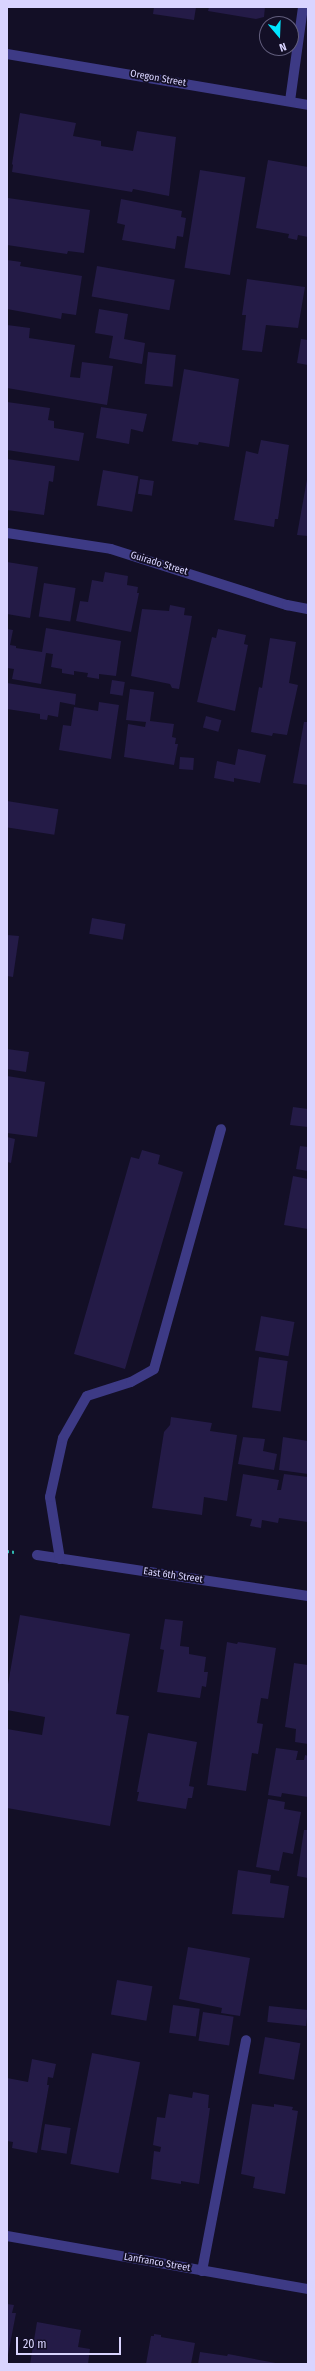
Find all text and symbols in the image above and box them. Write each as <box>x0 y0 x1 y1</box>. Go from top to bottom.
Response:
north arrow <box>259 16 299 56</box>
text: N <box>278 40 288 54</box>
street label: Oregon Street <box>129 68 187 90</box>
street label: Guirado Street <box>129 550 189 578</box>
street label: East 6th Street <box>143 1566 203 1586</box>
street label: Lanfranco Street <box>123 2251 191 2275</box>
scale bar <box>18 2329 123 2355</box>
text: 20 m <box>23 2337 47 2351</box>

